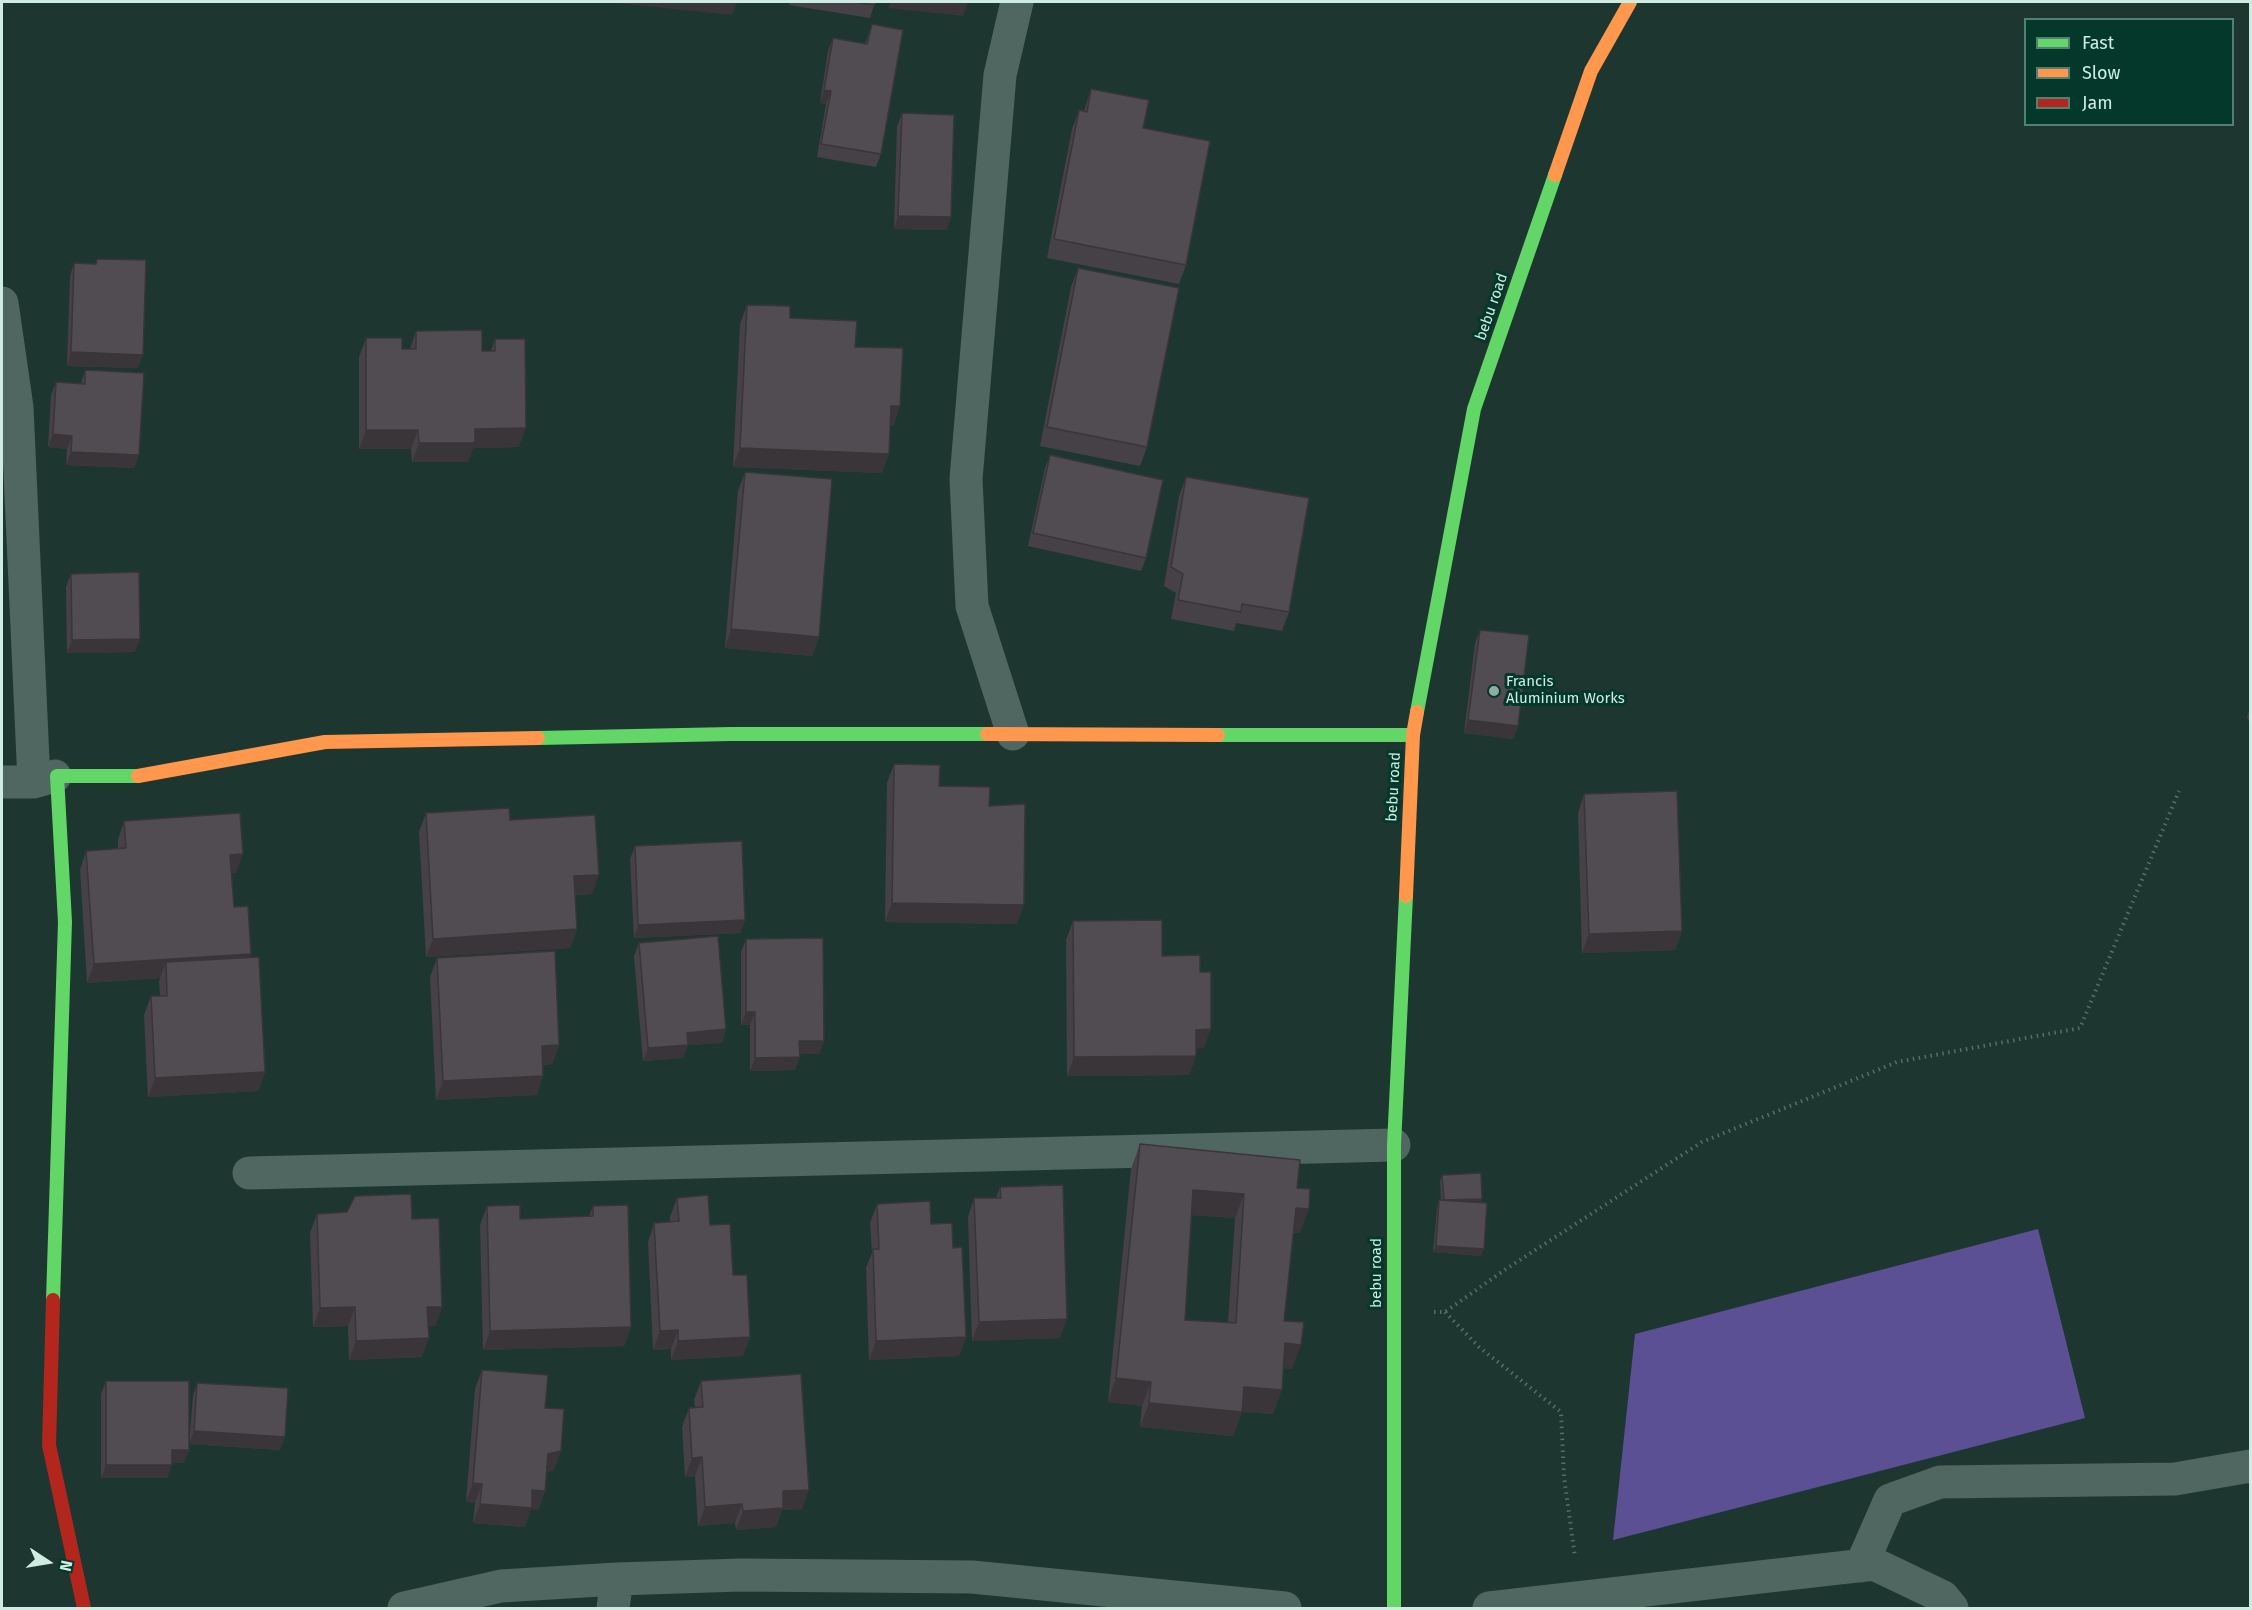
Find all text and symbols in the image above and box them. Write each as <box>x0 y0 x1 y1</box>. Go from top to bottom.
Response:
legend <box>2024 18 2234 126</box>
text: Fast <box>2082 32 2114 54</box>
text: Slow <box>2082 62 2120 84</box>
text: Jam <box>2082 92 2113 114</box>
street label: bebu road <box>1472 271 1512 343</box>
place label: Francis Aluminium Works <box>1506 673 1625 708</box>
marker: Francis Aluminium Works <box>1487 684 1501 698</box>
street label: bebu road <box>1383 752 1405 822</box>
street label: bebu road <box>1368 1238 1386 1308</box>
north arrow <box>18 1532 78 1592</box>
text: N <box>56 1559 76 1573</box>

